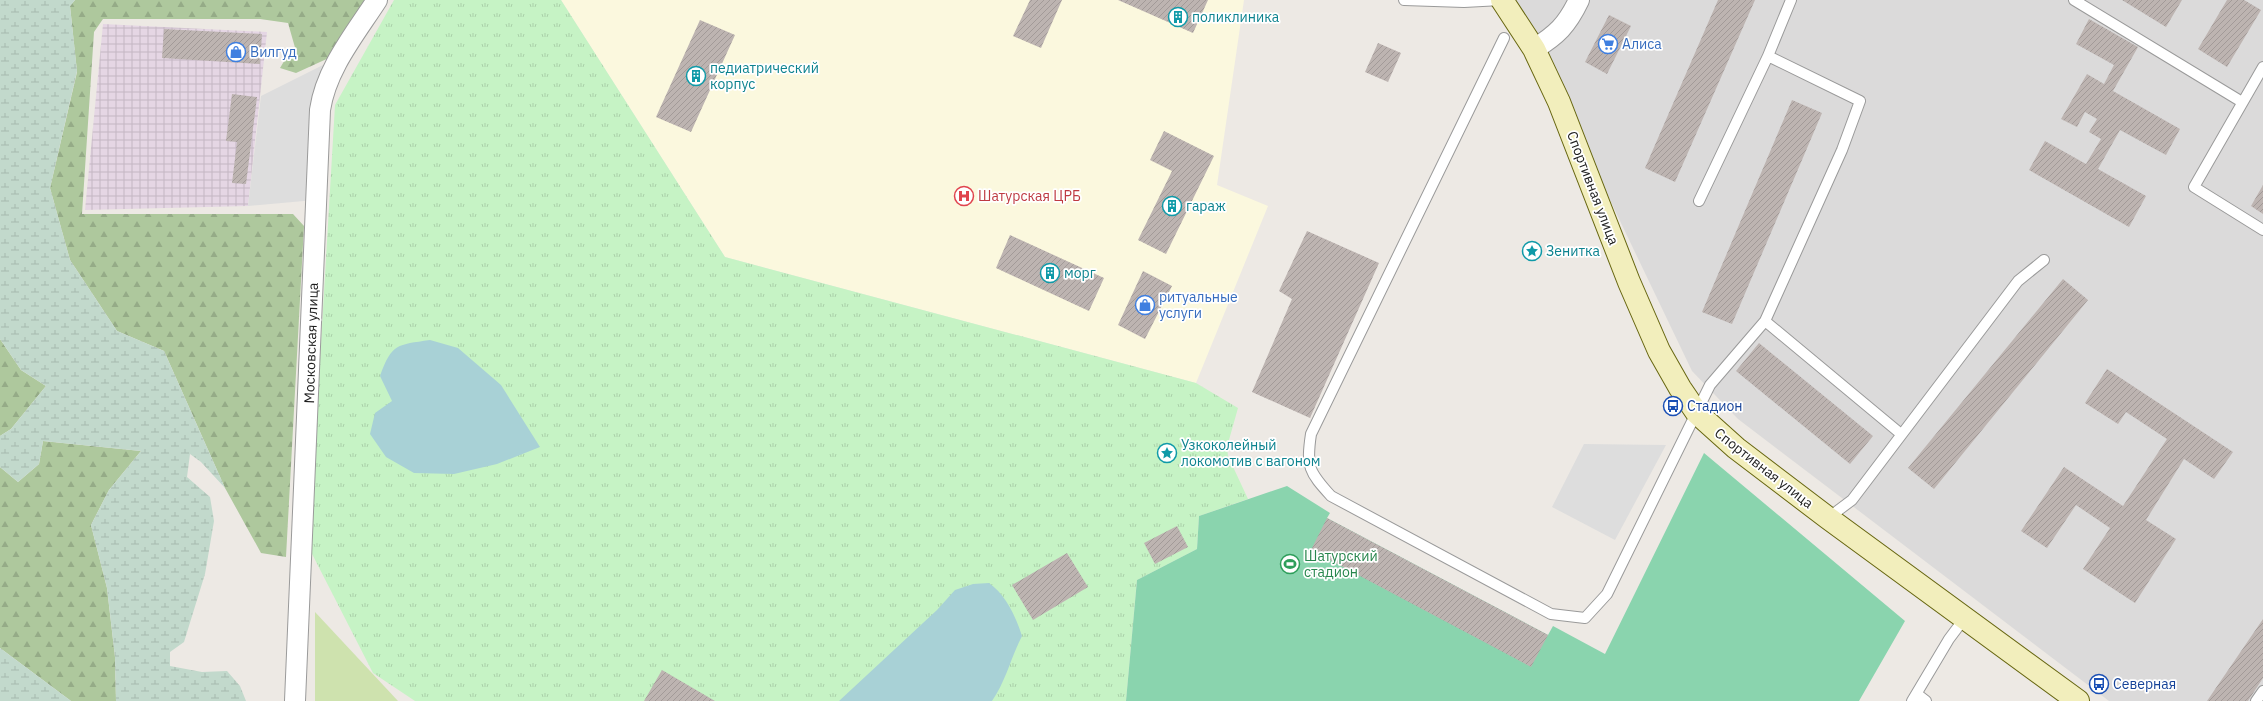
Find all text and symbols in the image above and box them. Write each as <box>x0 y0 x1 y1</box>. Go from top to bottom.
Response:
building icon: поликлиника <box>1167 6 1189 28</box>
place label: поликлиника <box>1192 8 1280 26</box>
supermarket icon: Алиса <box>1597 33 1619 55</box>
place label: Алиса <box>1622 35 1662 53</box>
shop icon: Вилгуд <box>225 41 247 63</box>
place label: Вилгуд <box>250 43 297 61</box>
place label: педиатрический корпус <box>710 59 819 93</box>
building icon: педиатрический корпус <box>685 65 707 87</box>
street label: Спортивная улица <box>1563 129 1623 248</box>
hospital icon: Шатурская ЦРБ <box>953 185 975 207</box>
place label: Шатурская ЦРБ <box>978 187 1081 205</box>
building icon: гараж <box>1161 195 1183 217</box>
place label: гараж <box>1186 197 1226 215</box>
place icon: Зенитка <box>1521 240 1543 262</box>
place label: Зенитка <box>1546 242 1601 260</box>
building icon: морг <box>1039 262 1061 284</box>
place label: морг <box>1064 264 1096 282</box>
street label: Московская улица <box>300 282 322 404</box>
place label: ритуальные услуги <box>1159 288 1238 322</box>
shop icon: ритуальные услуги <box>1134 294 1156 316</box>
bus stop icon: Стадион <box>1662 395 1684 417</box>
place label: Стадион <box>1687 397 1743 415</box>
street label: Спортивная улица <box>1711 424 1817 512</box>
place label: Узкоколейный локомотив с вагоном <box>1181 436 1320 470</box>
place icon: Узкоколейный локомотив с вагоном <box>1156 442 1178 464</box>
place label: Шатурский стадион <box>1304 547 1378 581</box>
sports icon: Шатурский стадион <box>1279 553 1301 575</box>
bus stop icon: Северная <box>2088 673 2110 695</box>
place label: Северная <box>2113 675 2176 693</box>

